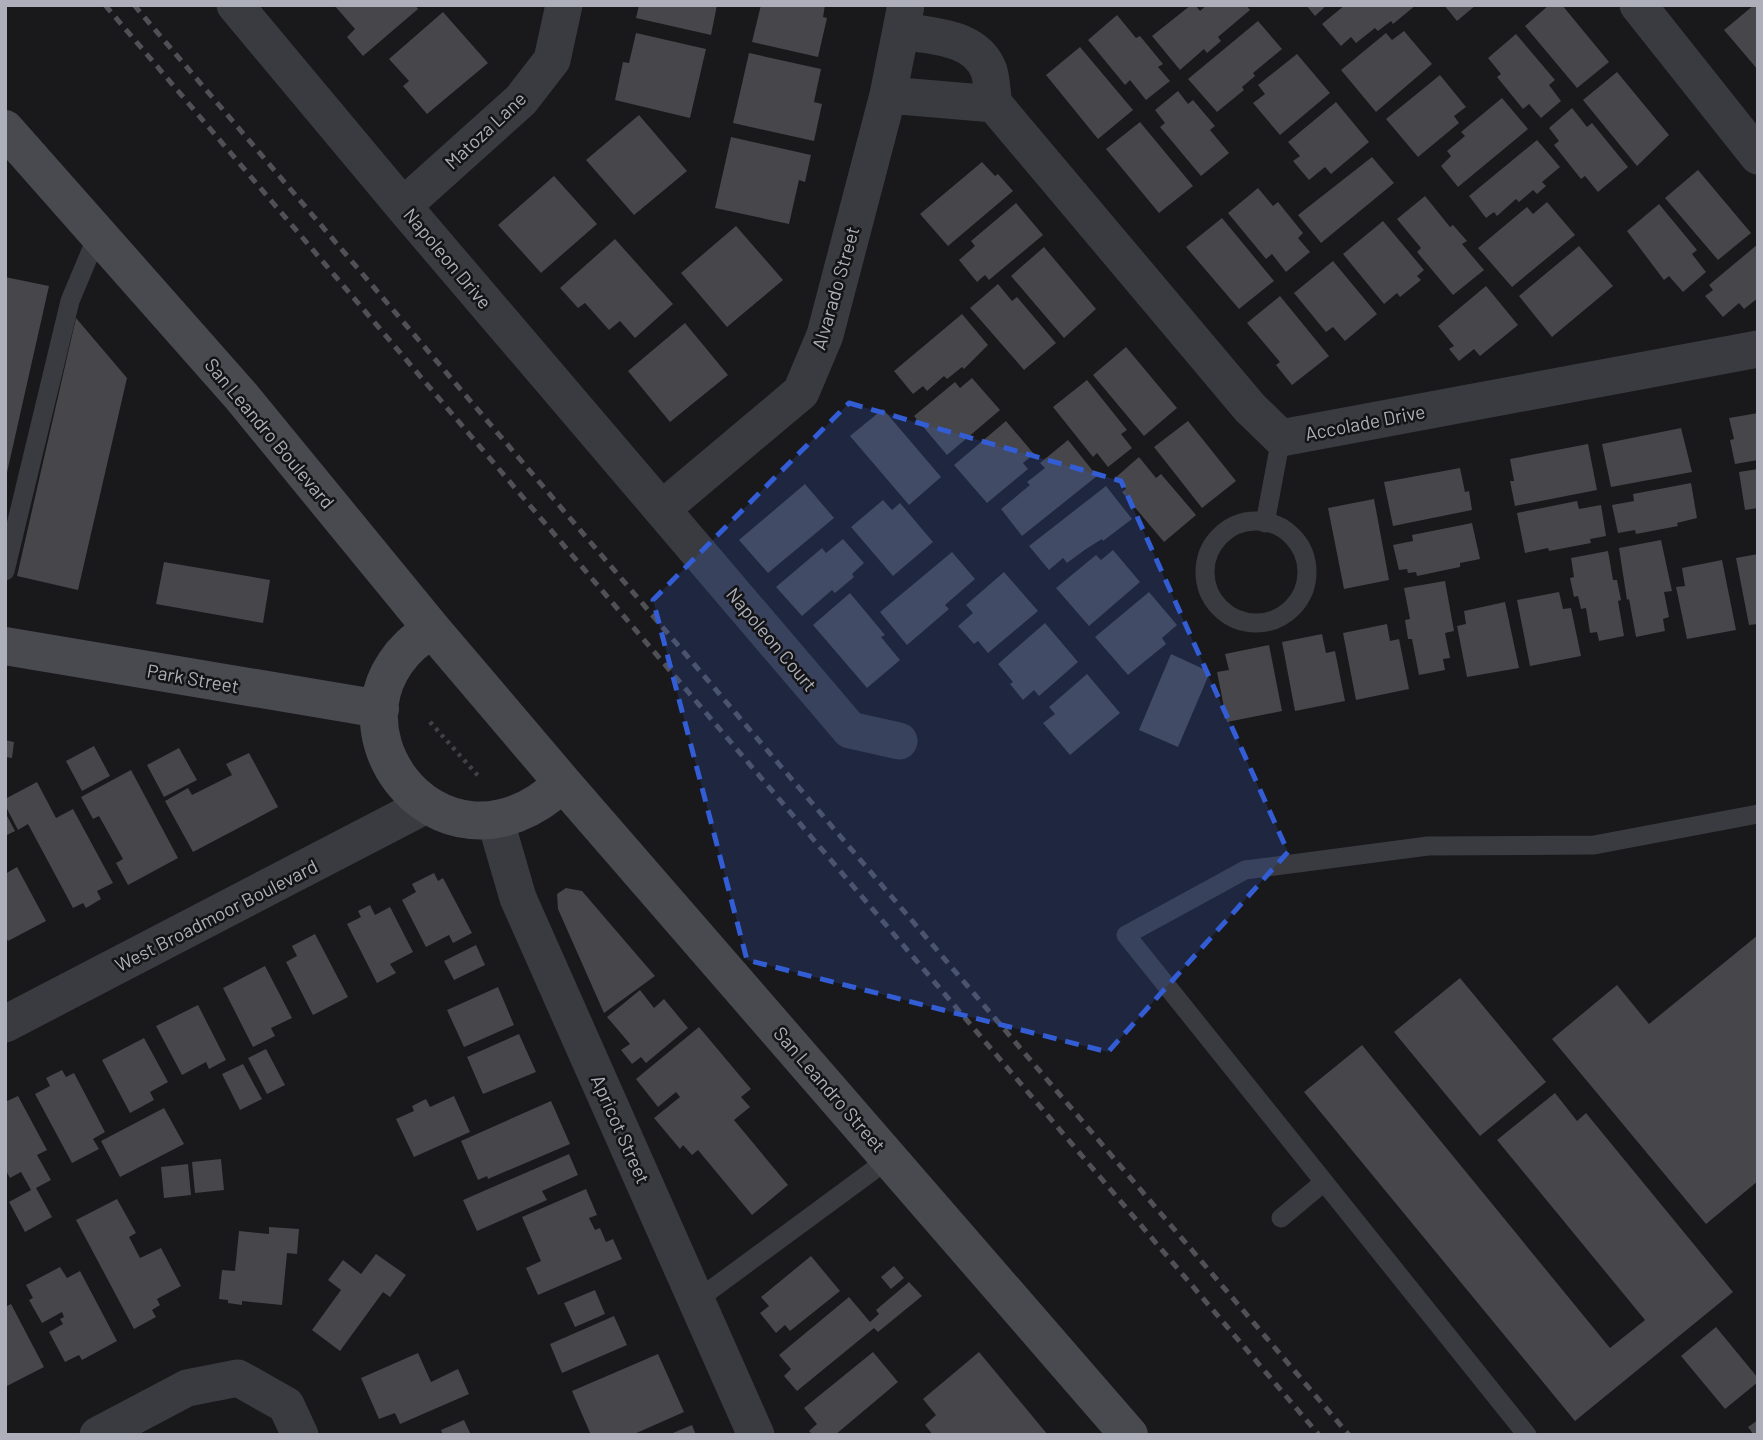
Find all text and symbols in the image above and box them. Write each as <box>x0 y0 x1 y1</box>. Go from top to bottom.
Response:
street label: Matoza Lane <box>440 86 530 174</box>
street label: Napoleon Drive <box>399 203 497 313</box>
street label: Alvarado Street <box>806 224 864 352</box>
street label: San Leandro Boulevard <box>200 353 340 513</box>
street label: Accolade Drive <box>1303 399 1427 445</box>
street label: Napoleon Court <box>722 582 822 696</box>
street label: Park Street <box>145 659 241 697</box>
street label: West Broadmoor Boulevard <box>111 854 321 976</box>
street label: San Leandro Street <box>769 1022 891 1156</box>
street label: Apricot Street <box>587 1071 655 1187</box>

